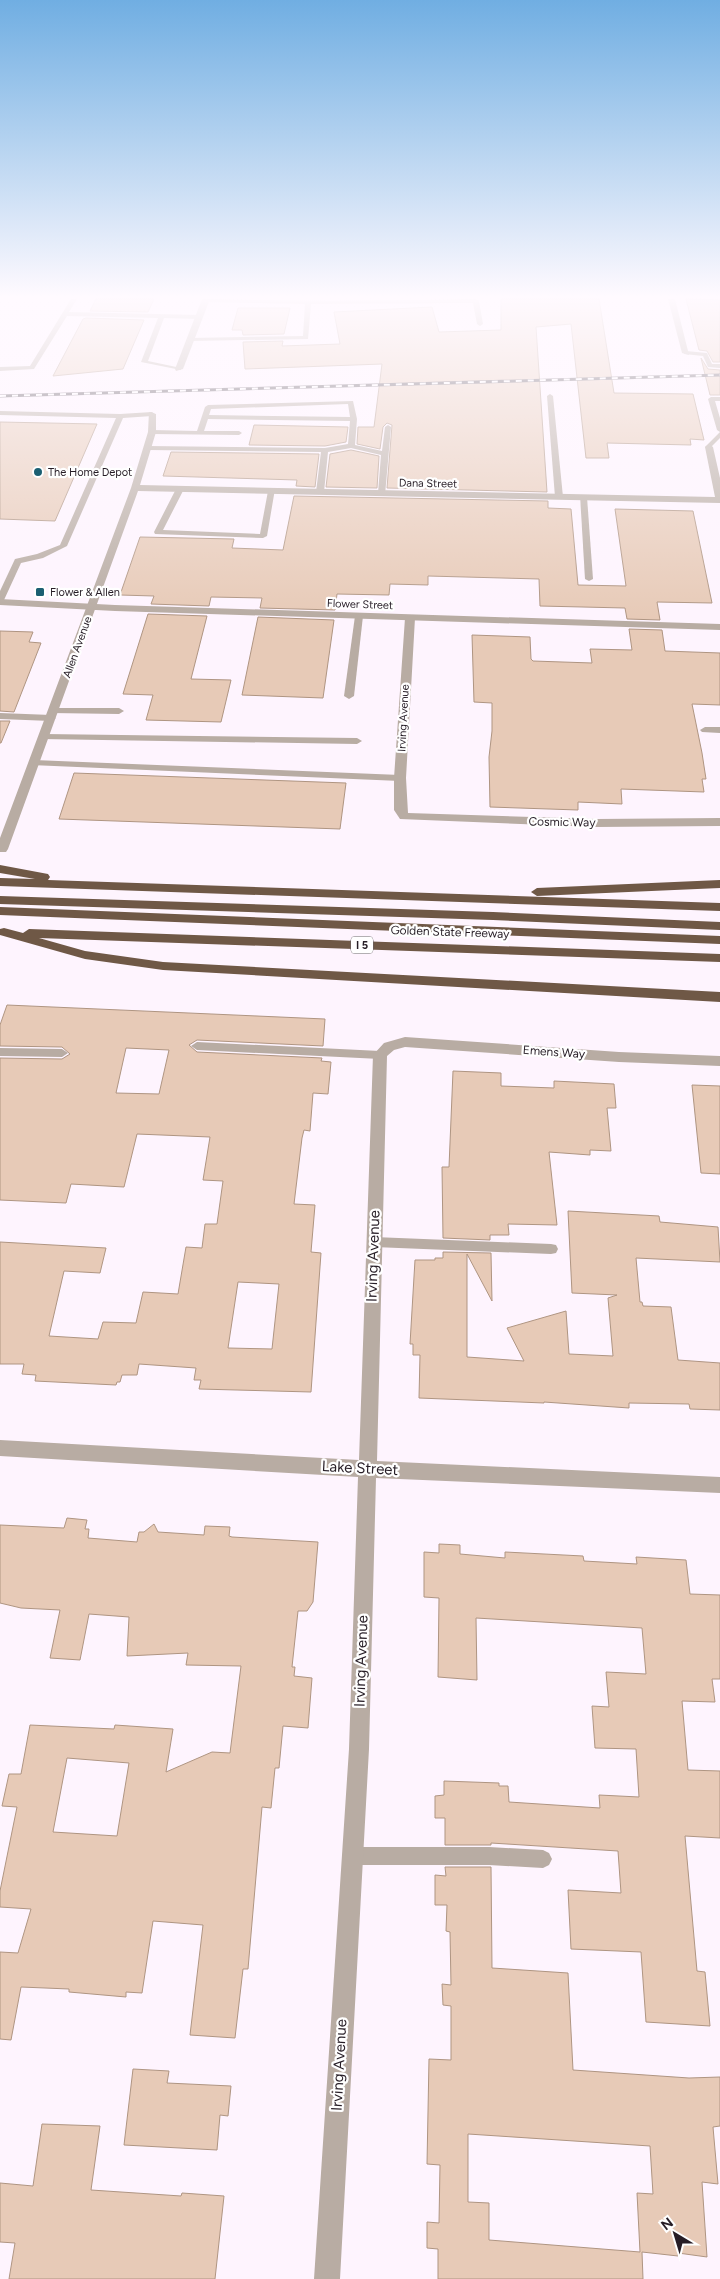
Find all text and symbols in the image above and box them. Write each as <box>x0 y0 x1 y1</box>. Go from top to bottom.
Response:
marker: The Home Depot <box>32 466 44 478</box>
place label: The Home Depot <box>48 466 132 479</box>
street label: Dana Street <box>399 476 457 491</box>
marker: Flower & Allen <box>34 586 46 598</box>
place label: Flower & Allen <box>50 586 120 599</box>
street label: Flower Street <box>327 597 393 612</box>
street label: Allen Avenue <box>60 615 95 680</box>
street label: Irving Avenue <box>395 684 412 752</box>
street label: Cosmic Way <box>528 814 596 830</box>
street label: Golden State Freeway <box>390 923 510 941</box>
road number: I 5 <box>351 936 373 954</box>
street label: Emens Way <box>522 1043 586 1061</box>
street label: Irving Avenue <box>362 1210 384 1302</box>
street label: Lake Street <box>321 1457 399 1479</box>
street label: Irving Avenue <box>350 1615 372 1707</box>
street label: Irving Avenue <box>328 2019 350 2111</box>
north arrow <box>650 2209 700 2259</box>
text: N <box>658 2214 677 2234</box>

